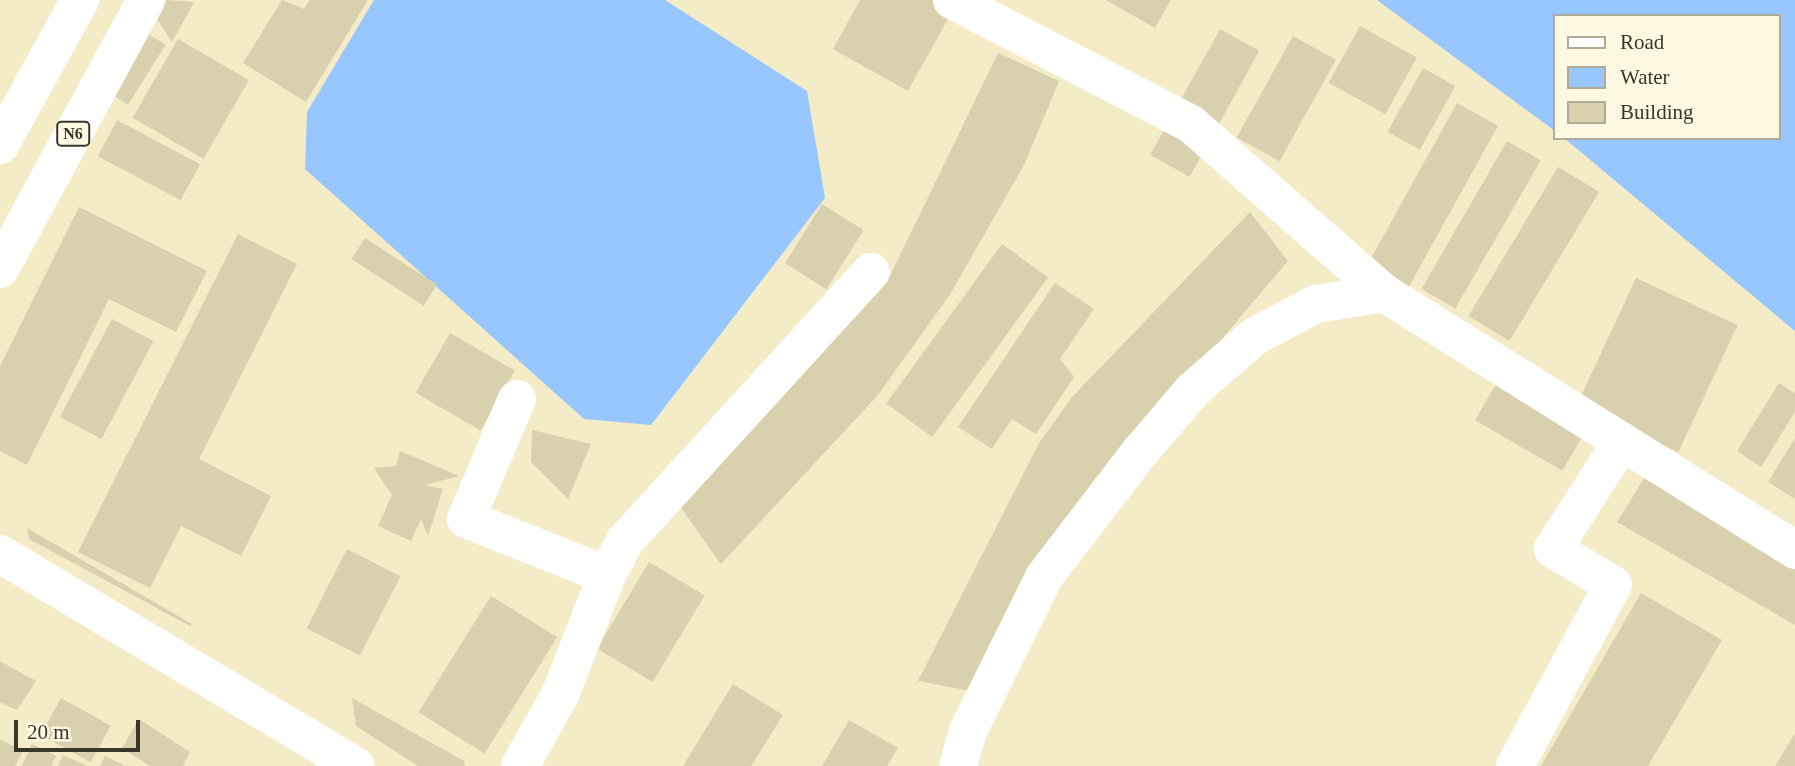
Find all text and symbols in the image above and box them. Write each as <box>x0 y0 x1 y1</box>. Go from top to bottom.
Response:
legend <box>1554 14 1781 140</box>
text: Road <box>1620 30 1664 54</box>
text: Water <box>1620 65 1670 89</box>
text: Building <box>1620 100 1694 124</box>
road number: N6 <box>54 122 92 146</box>
scale bar <box>18 706 144 750</box>
text: 20 m <box>27 720 70 744</box>

